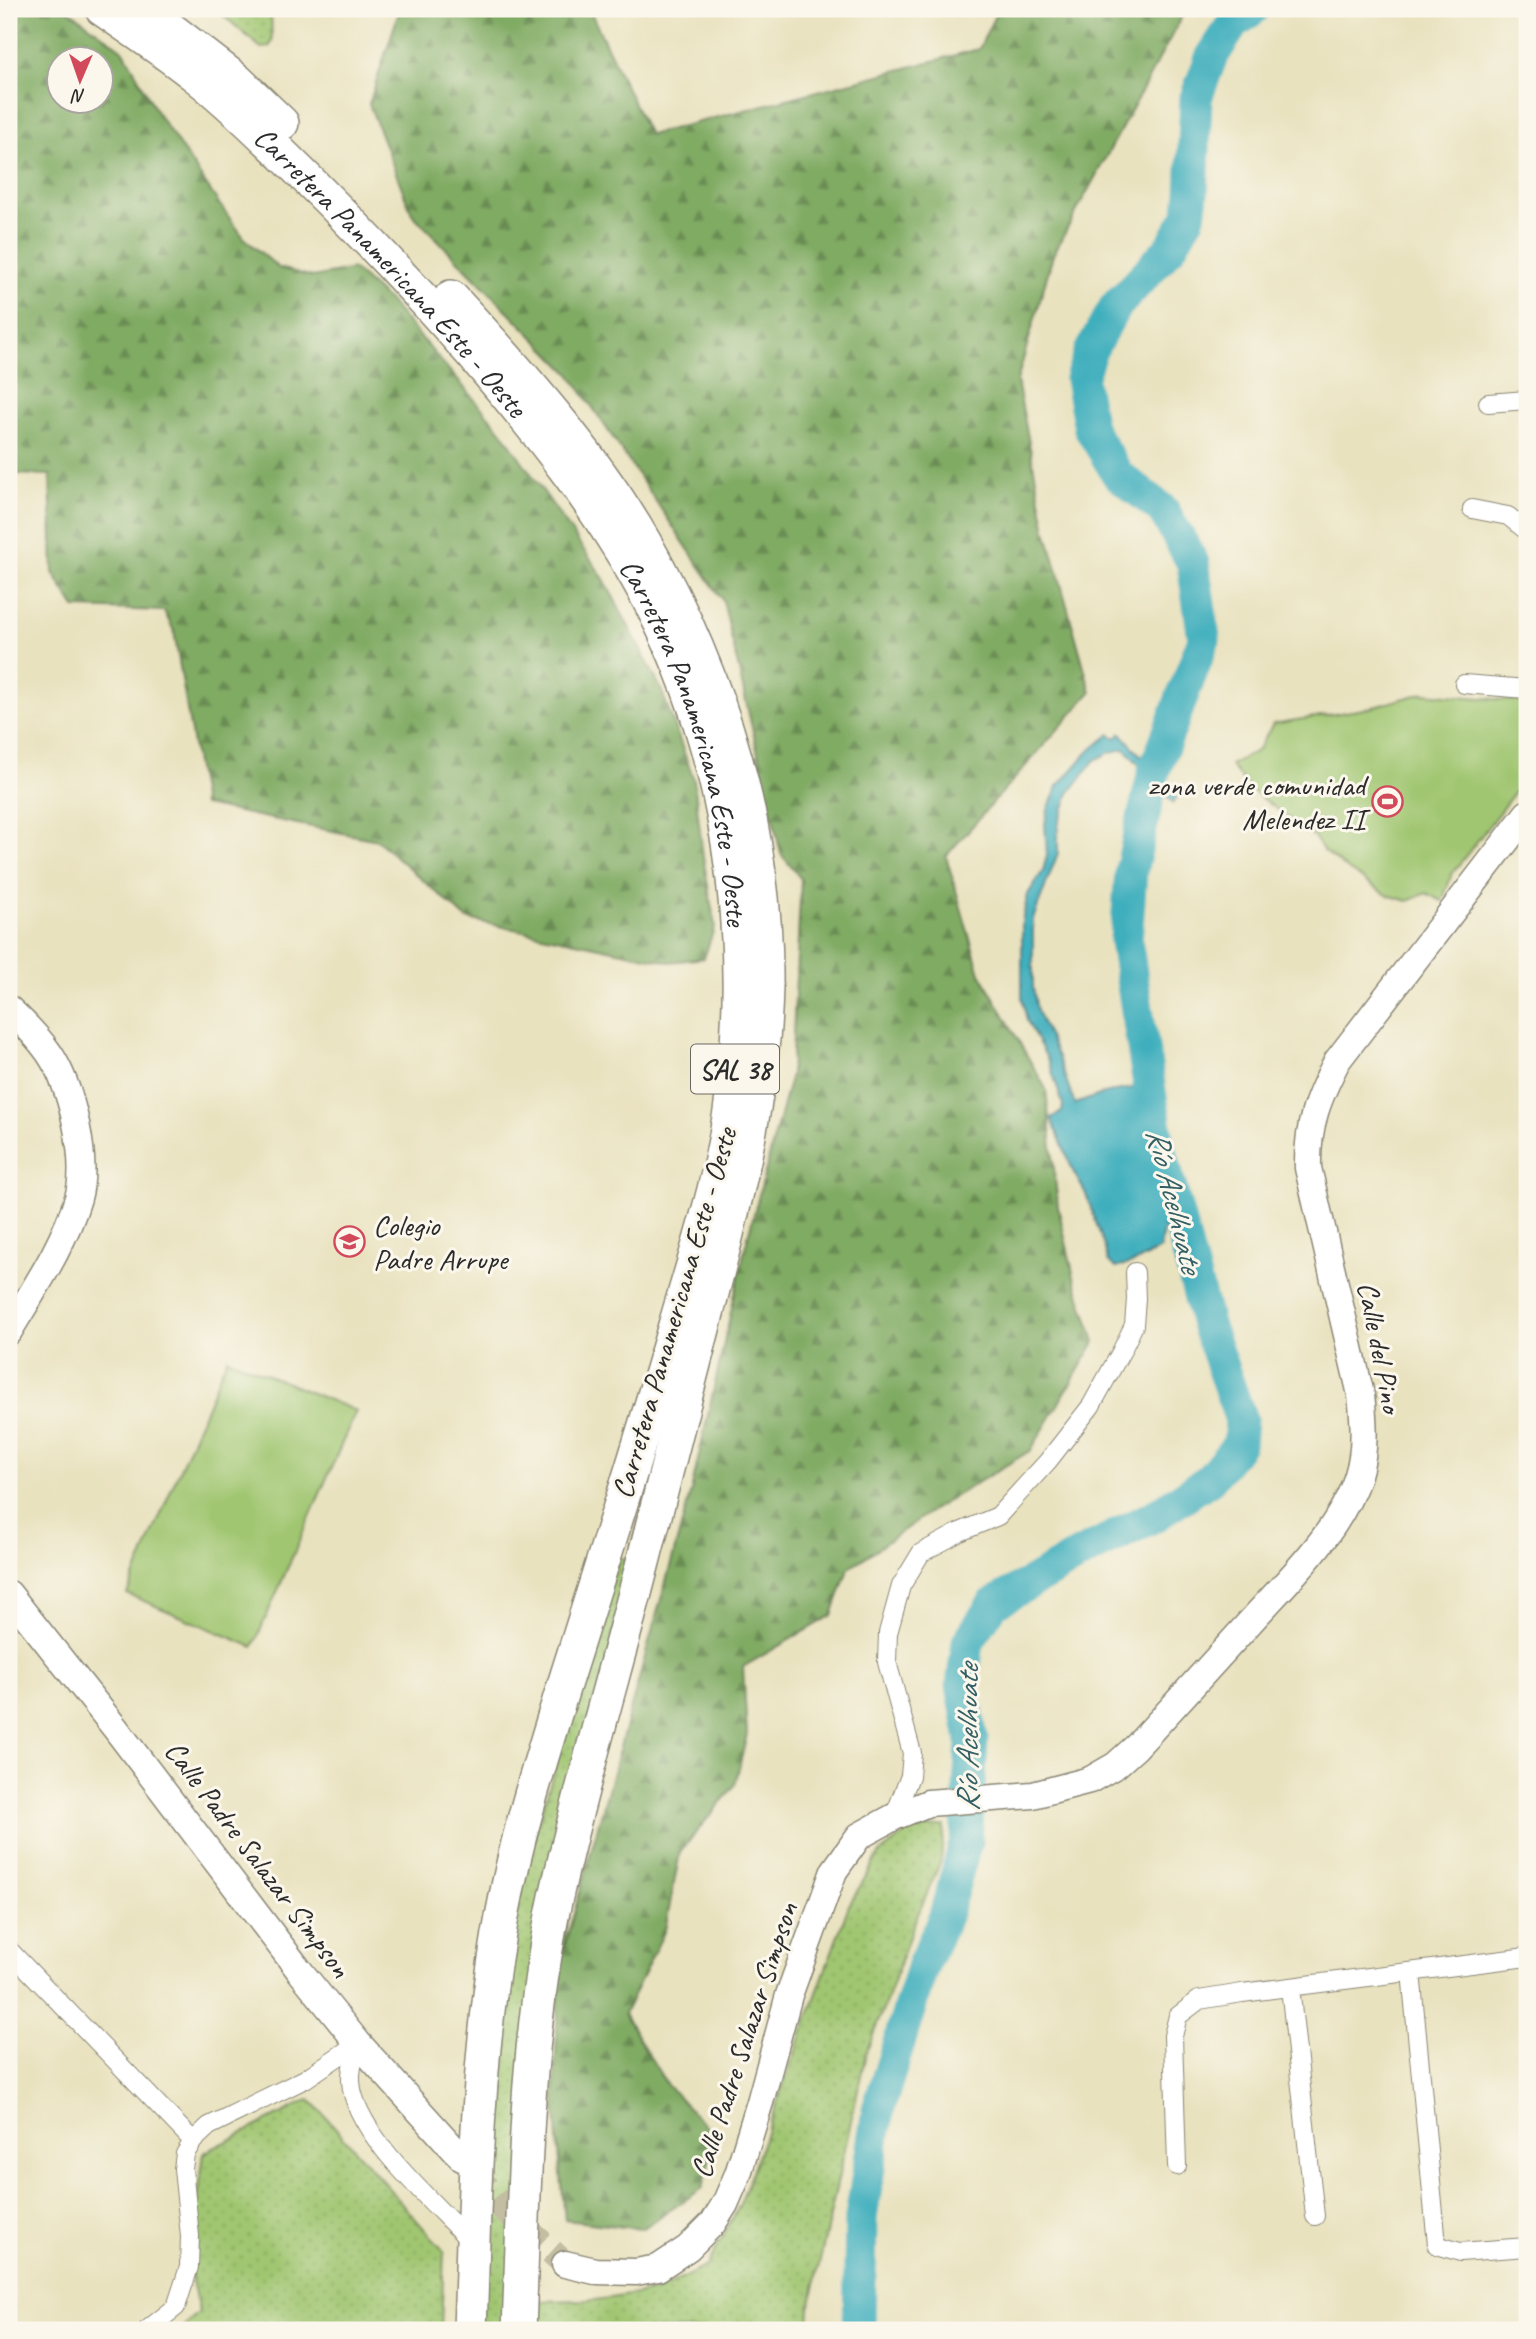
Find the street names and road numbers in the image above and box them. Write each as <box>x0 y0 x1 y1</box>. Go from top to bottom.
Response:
street label: Carretera Panamericana Este - Oeste <box>246 118 537 427</box>
street label: Carretera Panamericana Este - Oeste <box>611 552 756 929</box>
road number: SAL 38 <box>691 1044 779 1094</box>
street label: Carretera Panamericana Este - Oeste <box>603 1121 746 1503</box>
street label: Calle del Pino <box>1349 1278 1412 1419</box>
street label: Calle Padre Salazar Simpson <box>156 1733 360 1986</box>
street label: Calle Padre Salazar Simpson <box>682 1897 807 2182</box>

